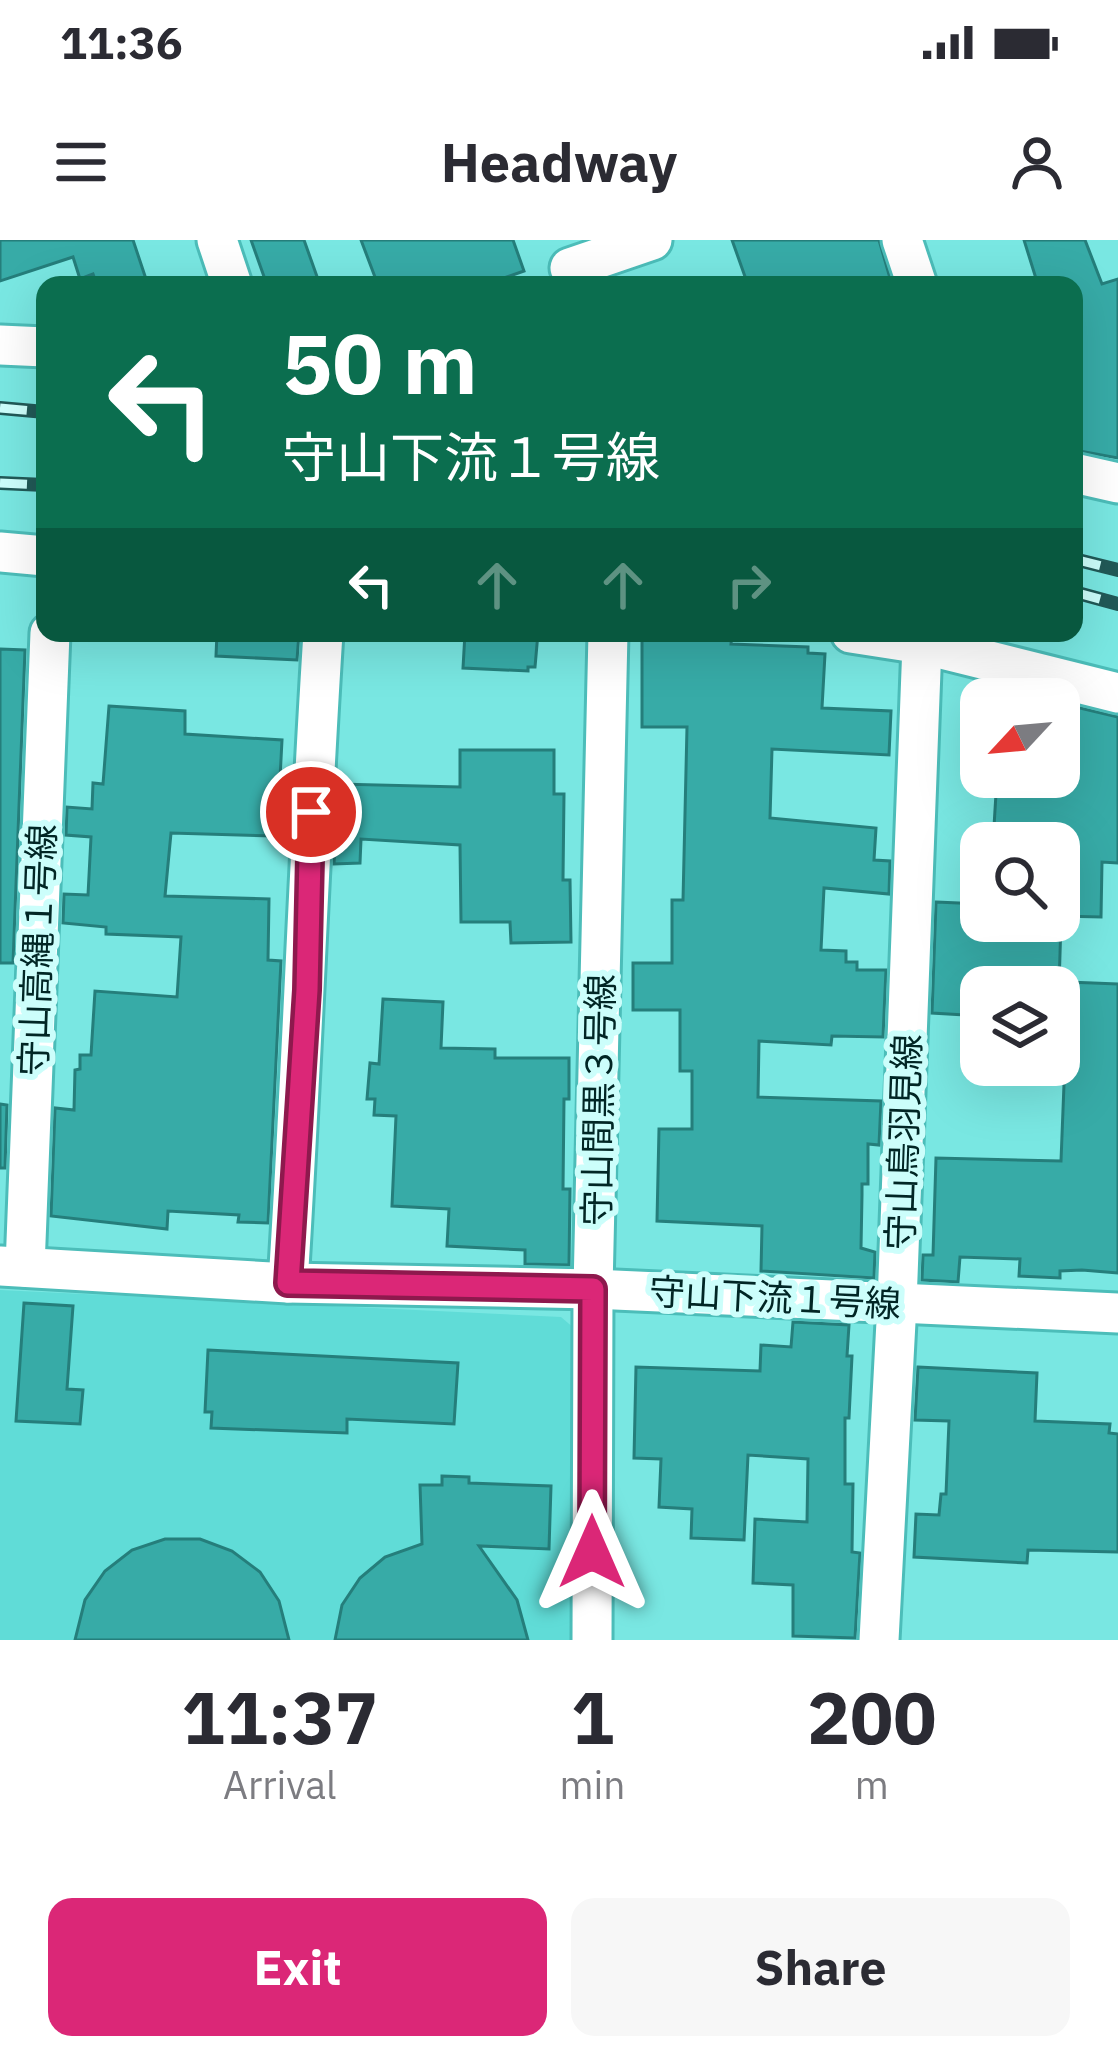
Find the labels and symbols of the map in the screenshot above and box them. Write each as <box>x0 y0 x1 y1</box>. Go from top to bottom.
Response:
north arrow <box>960 678 1080 798</box>
pin <box>260 761 362 863</box>
street label: 守山高縄１号線 <box>9 823 65 1077</box>
street label: 守山間黒３号線 <box>572 974 624 1226</box>
street label: 守山鳥羽見線 <box>876 1033 930 1251</box>
street label: 守山下流１号線 <box>648 1267 902 1327</box>
position arrow <box>529 1489 655 1615</box>

